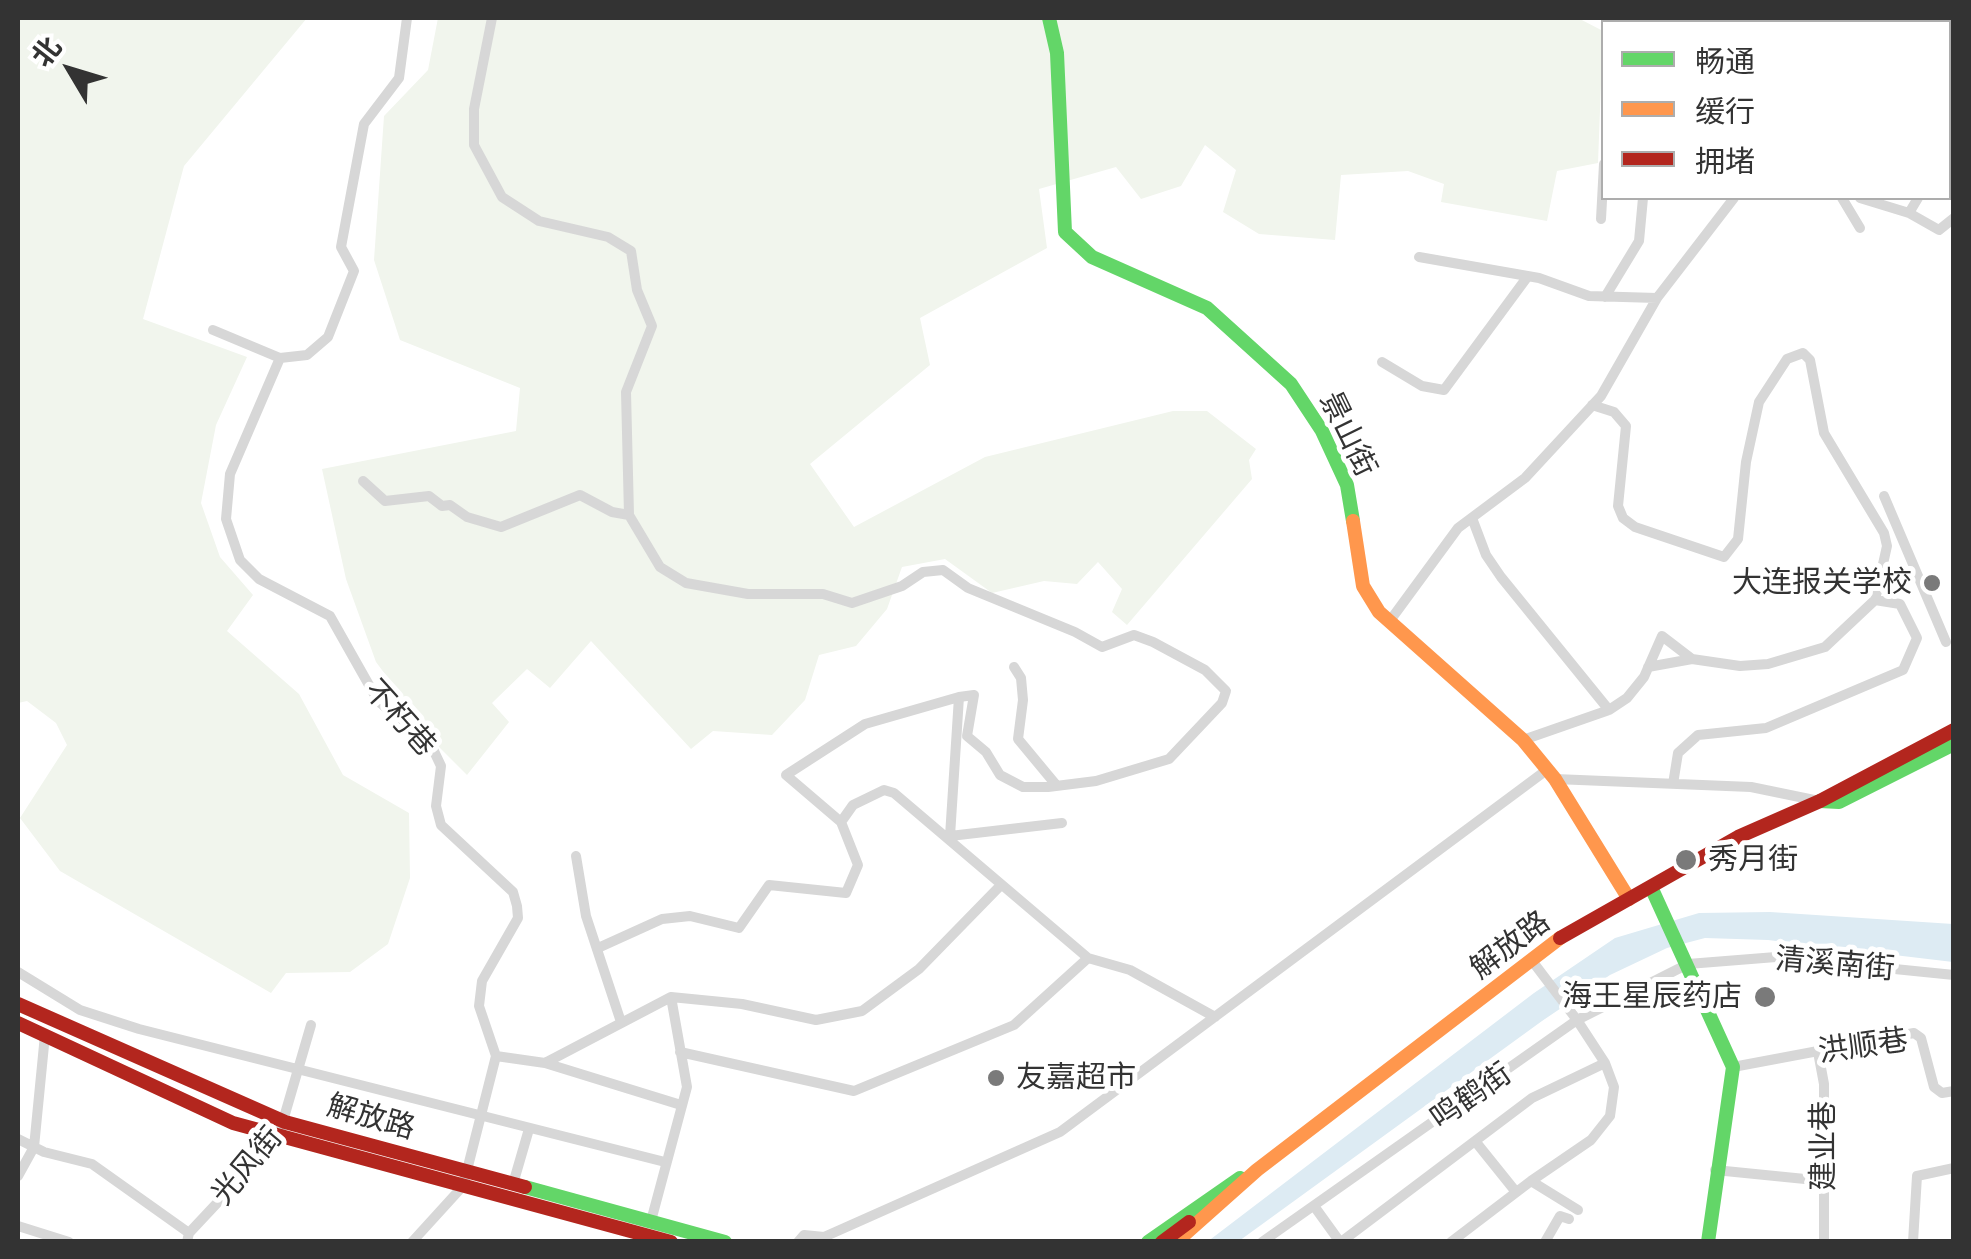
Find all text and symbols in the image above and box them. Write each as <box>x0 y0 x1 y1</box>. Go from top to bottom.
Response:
north arrow <box>20 20 120 120</box>
legend <box>1601 20 1951 200</box>
text: 北 <box>25 31 68 72</box>
text: 畅通 <box>1695 44 1755 78</box>
text: 缓行 <box>1695 94 1755 128</box>
text: 拥堵 <box>1695 144 1755 178</box>
street label: 景山街 <box>1312 386 1384 482</box>
place label: 大连报关学校 <box>1732 565 1912 601</box>
marker: 大连报关学校 <box>1921 572 1943 594</box>
street label: 不朽巷 <box>357 673 443 763</box>
place label: 秀月街 <box>1708 842 1798 878</box>
marker: 秀月街 <box>1673 847 1699 873</box>
street label: 解放路 <box>1463 904 1557 986</box>
street label: 清溪南街 <box>1774 941 1896 987</box>
place label: 海王星辰药店 <box>1562 979 1742 1015</box>
marker: 海王星辰药店 <box>1752 984 1778 1010</box>
street label: 洪顺巷 <box>1816 1022 1910 1070</box>
street label: 鸣鹤街 <box>1424 1055 1518 1137</box>
place label: 友嘉超市 <box>1016 1060 1136 1096</box>
marker: 友嘉超市 <box>985 1067 1007 1089</box>
street label: 解放路 <box>323 1087 419 1147</box>
street label: 建业巷 <box>1806 1101 1842 1191</box>
street label: 光风街 <box>204 1120 290 1212</box>

